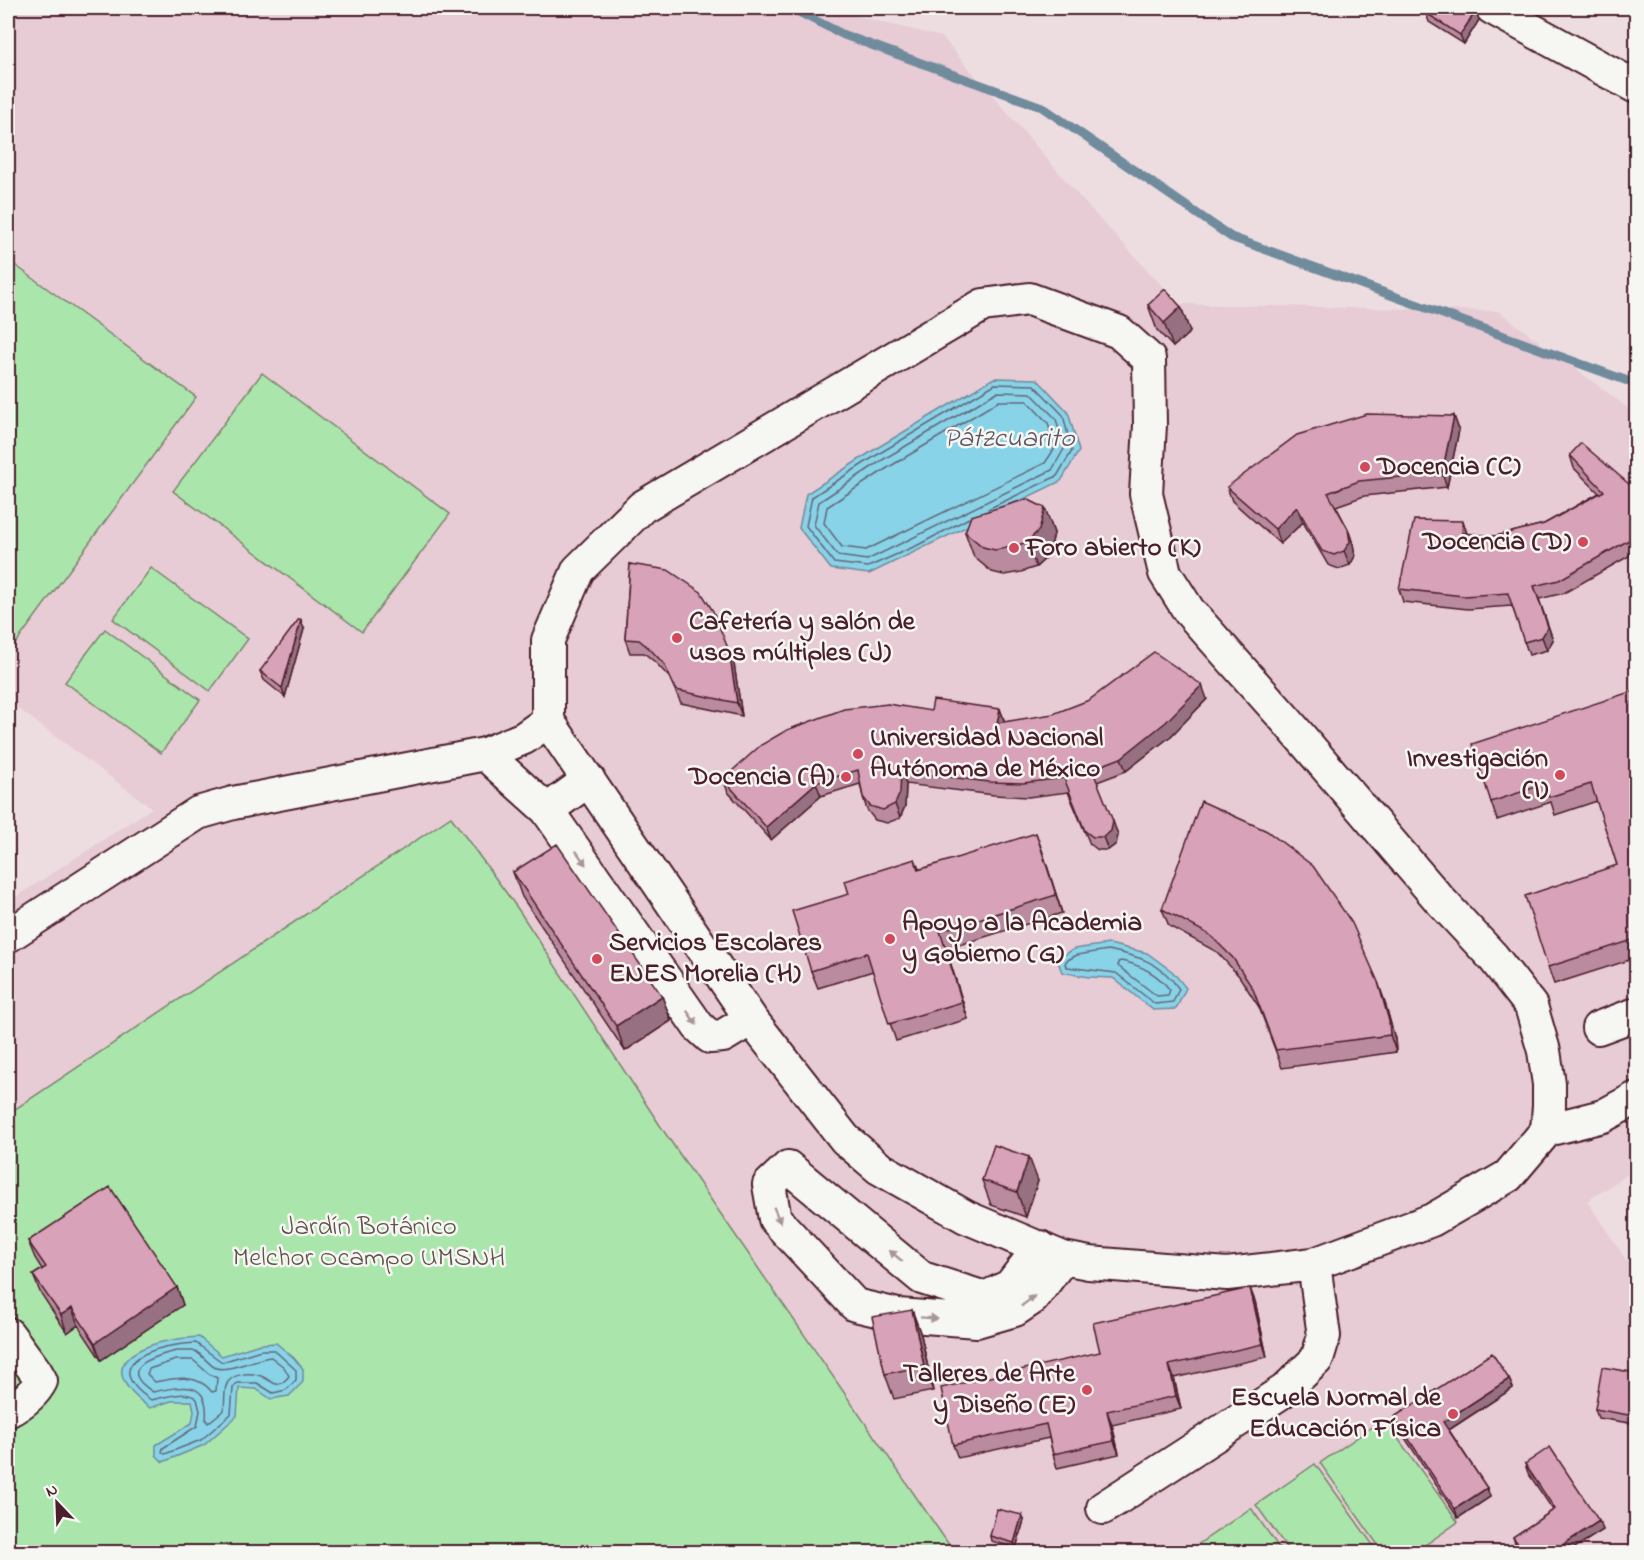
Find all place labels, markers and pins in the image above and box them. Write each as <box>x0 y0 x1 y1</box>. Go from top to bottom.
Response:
place label: Docencia (C) <box>1375 448 1521 487</box>
marker: Docencia (C) <box>1358 460 1372 474</box>
place label: Docencia (D) <box>1420 523 1571 562</box>
place label: Foro abierto (K) <box>1024 529 1201 568</box>
marker: Docencia (D) <box>1576 535 1590 549</box>
marker: Foro abierto (K) <box>1007 541 1021 555</box>
place label: Cafetería y salón de usos múltiples (J) <box>689 603 916 673</box>
marker: Cafetería y salón de usos múltiples (J) <box>670 631 684 645</box>
place label: Universidad Nacional Autónoma de México <box>870 719 1103 789</box>
place label: Investigación (I) <box>1406 740 1548 810</box>
marker: Universidad Nacional Autónoma de México <box>851 747 865 761</box>
place label: Docencia (A) <box>687 758 834 797</box>
marker: Investigación (I) <box>1553 768 1567 782</box>
marker: Docencia (A) <box>839 770 853 784</box>
place label: Apoyo a la Academia y Gobierno (G) <box>902 904 1142 974</box>
place label: Servicios Escolares ENES Morelia (H) <box>609 924 822 994</box>
marker: Apoyo a la Academia y Gobierno (G) <box>883 932 897 946</box>
marker: Servicios Escolares ENES Morelia (H) <box>590 952 604 966</box>
place label: Talleres de Arte y Diseño (E) <box>903 1355 1076 1425</box>
place label: Escuela Normal de Educación Física <box>1231 1379 1442 1449</box>
marker: Talleres de Arte y Diseño (E) <box>1080 1383 1094 1397</box>
marker: Escuela Normal de Educación Física <box>1446 1407 1460 1421</box>

